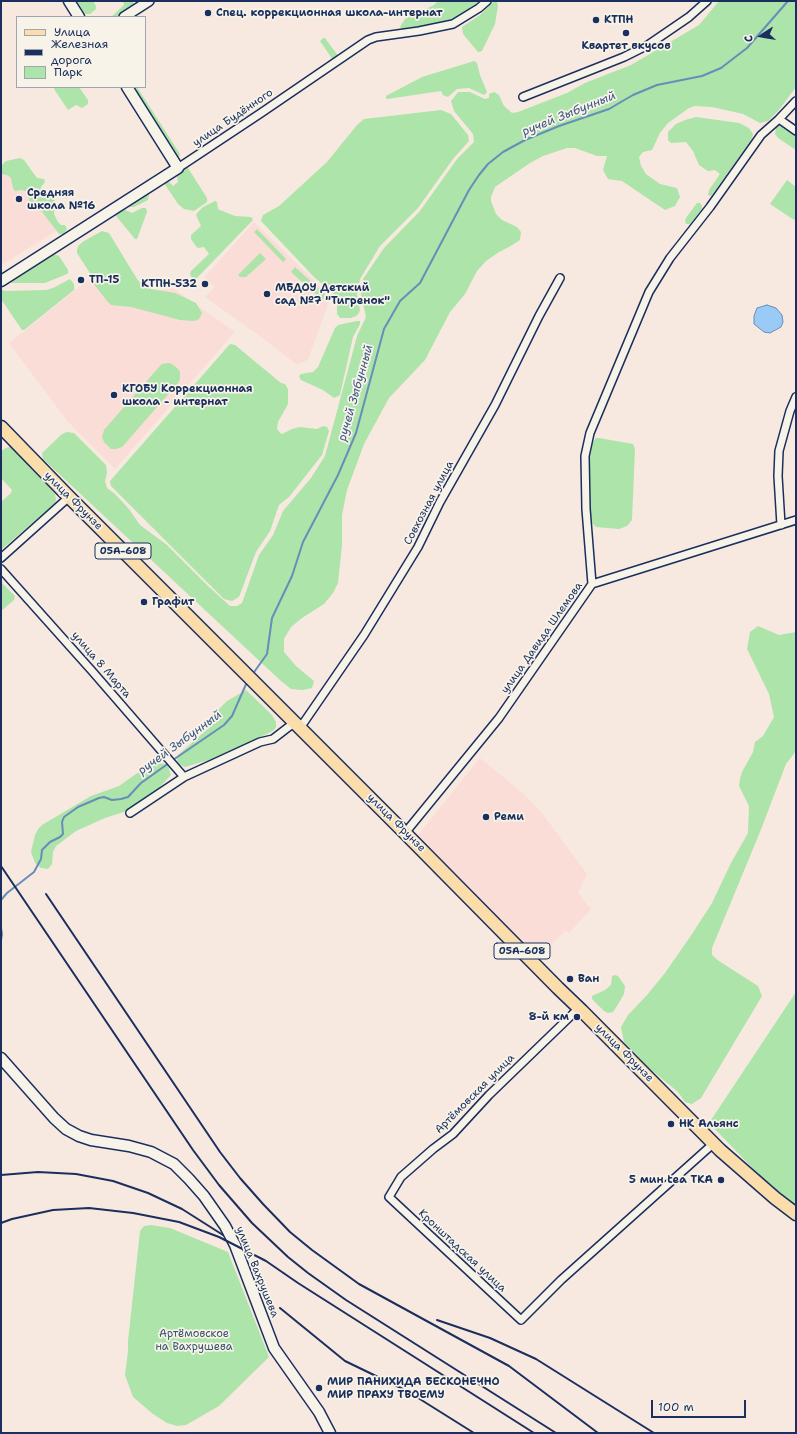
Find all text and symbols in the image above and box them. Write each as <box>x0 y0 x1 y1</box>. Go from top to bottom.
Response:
place label: Спец. коррекционная школа-интернат <box>216 6 443 20</box>
marker: Спец. коррекционная школа-интернат <box>203 8 213 18</box>
place label: КТПН <box>604 13 633 27</box>
marker: КТПН <box>591 15 601 25</box>
legend <box>16 16 146 88</box>
north arrow <box>741 16 781 56</box>
text: Улица <box>54 24 90 40</box>
marker: Квартет вкусов <box>621 28 631 38</box>
text: С <box>741 34 757 43</box>
text: Железная дорога <box>51 36 108 68</box>
place label: Квартет вкусов <box>581 39 671 53</box>
text: Парк <box>54 64 82 80</box>
street label: улица Будённого <box>190 86 276 150</box>
water label: ручей Зыбунный <box>520 89 618 139</box>
place label: Средняя школа №16 <box>27 186 95 212</box>
marker: Средняя школа №16 <box>14 194 24 204</box>
place label: ТП-15 <box>89 273 119 287</box>
marker: ТП-15 <box>76 275 86 285</box>
place label: КТПН-532 <box>141 277 197 291</box>
marker: КТПН-532 <box>200 279 210 289</box>
place label: МБДОУ Детский сад №7 "Тигренок" <box>275 281 390 307</box>
marker: МБДОУ Детский сад №7 "Тигренок" <box>262 289 272 299</box>
water label: ручей Зыбунный <box>335 343 377 443</box>
place label: КГОБУ Коррекционная школа - интернат <box>122 382 253 408</box>
marker: КГОБУ Коррекционная школа - интернат <box>109 390 119 400</box>
street label: Совхозная улица <box>401 459 457 547</box>
street label: улица Фрунзе <box>41 469 105 533</box>
road number: 05А-608 <box>95 543 151 559</box>
street label: улица Давида Шлемова <box>498 580 586 696</box>
place label: Графит <box>152 595 194 609</box>
marker: Графит <box>139 597 149 607</box>
street label: улица 8 Марта <box>69 629 133 701</box>
water label: ручей Зыбунный <box>135 708 225 778</box>
street label: улица Фрунзе <box>364 791 428 855</box>
place label: Реми <box>494 810 524 824</box>
marker: Реми <box>481 812 491 822</box>
road number: 05А-608 <box>494 943 550 959</box>
place label: Ван <box>578 972 599 986</box>
marker: Ван <box>565 974 575 984</box>
place label: 8-й км <box>529 1010 569 1024</box>
marker: 8-й км <box>572 1012 582 1022</box>
street label: улица Фрунзе <box>592 1021 656 1085</box>
street label: Артёмовская улица <box>432 1051 518 1137</box>
place label: НК Альянс <box>679 1117 739 1131</box>
marker: НК Альянс <box>666 1119 676 1129</box>
place label: 5 мин tea TKA <box>629 1173 713 1187</box>
marker: 5 мин tea TKA <box>716 1175 726 1185</box>
street label: Кронштадская улица <box>415 1207 509 1295</box>
street label: улица Вахрушева <box>233 1225 281 1319</box>
park label: Артёмовское на Вахрушева <box>155 1327 233 1353</box>
place label: МИР ПАНИХИДА БЕСКОНЕЧНО МИР ПРАХУ ТВОЕМУ <box>327 1375 500 1401</box>
marker: МИР ПАНИХИДА БЕСКОНЕЧНО МИР ПРАХУ ТВОЕМУ <box>314 1383 324 1393</box>
scale bar <box>653 1392 748 1418</box>
text: 100 m <box>658 1399 694 1415</box>

